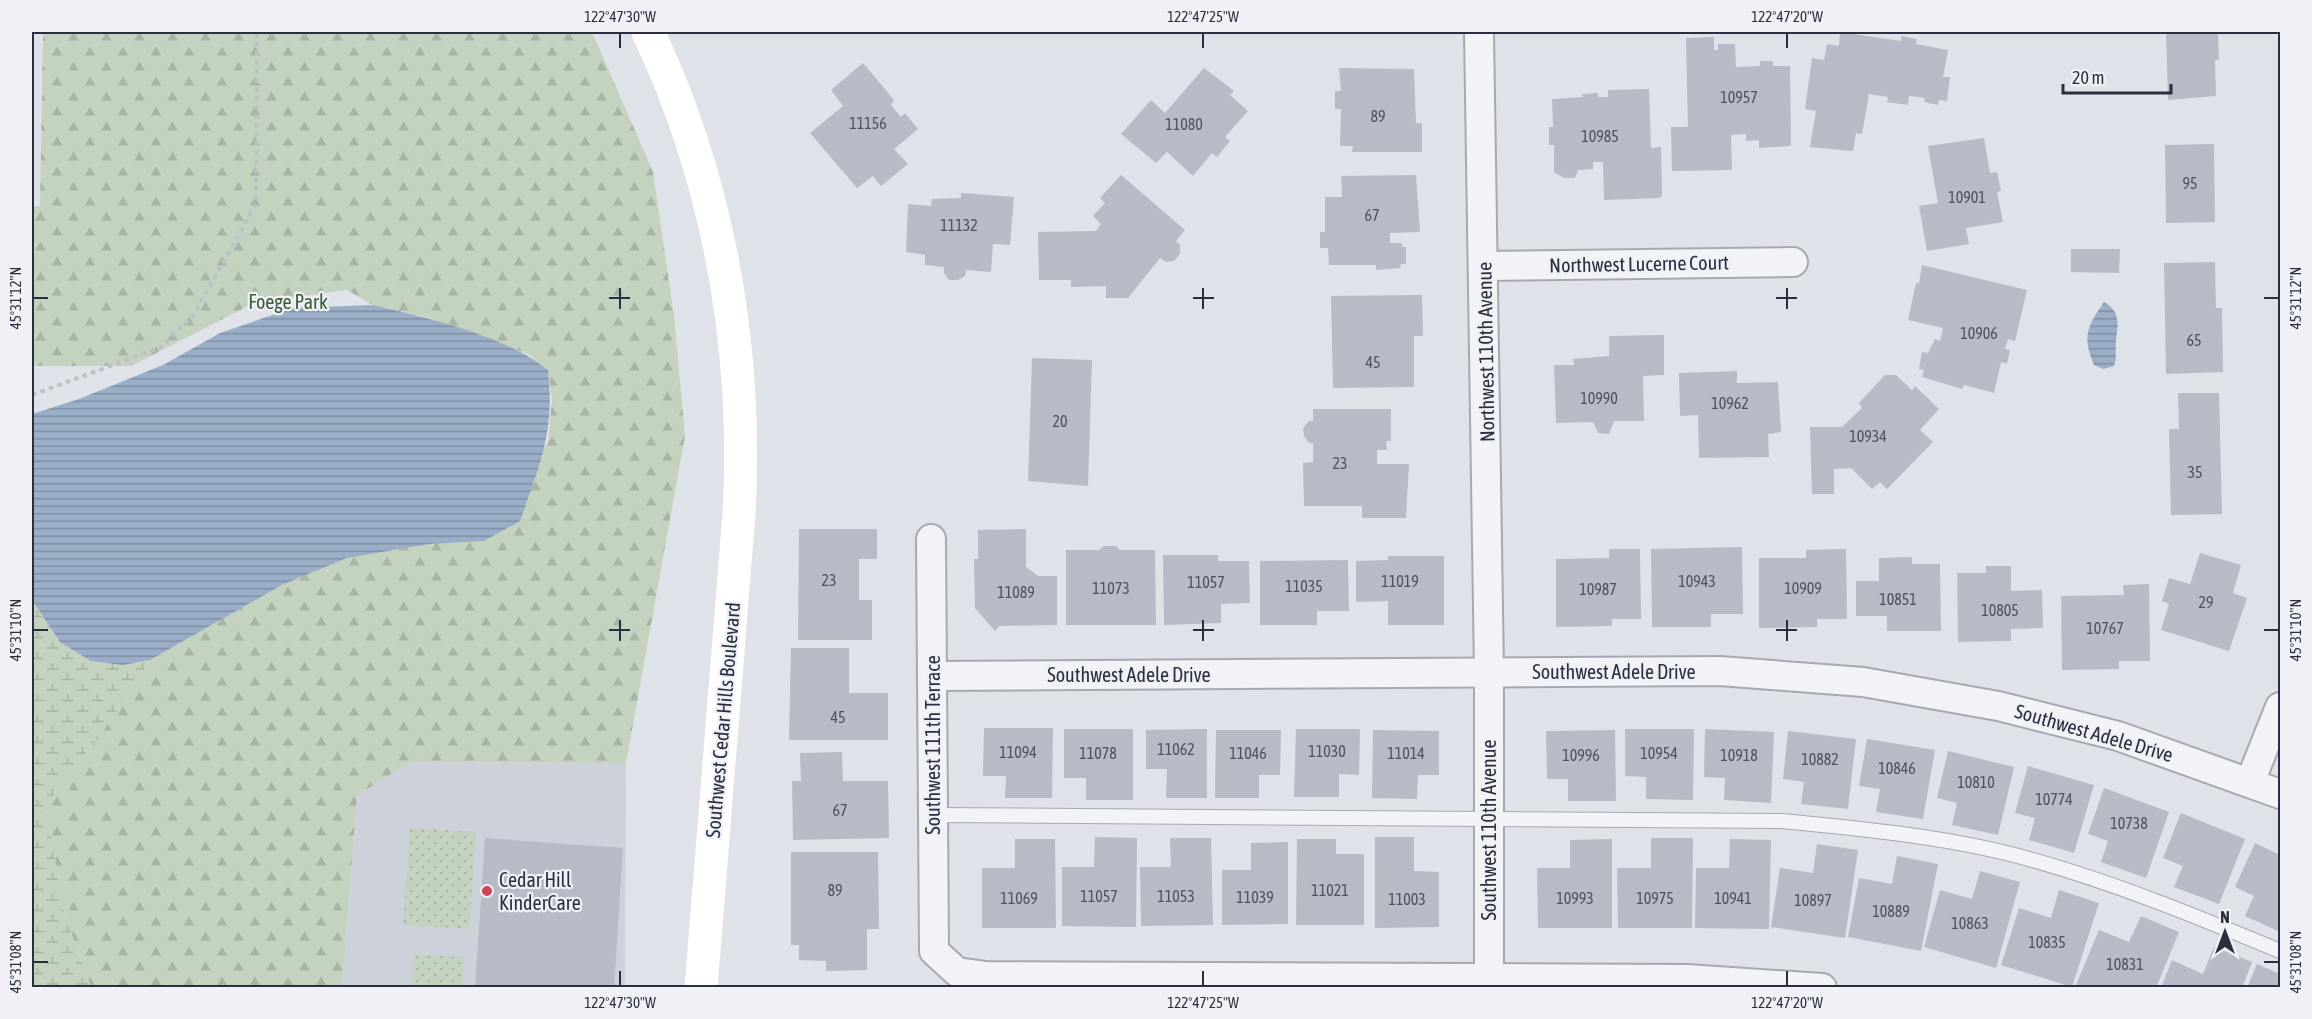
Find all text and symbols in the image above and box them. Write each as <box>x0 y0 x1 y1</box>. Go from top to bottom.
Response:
text: 122°47'30"W <box>584 8 656 25</box>
text: 122°47'25"W <box>1167 8 1239 25</box>
text: 122°47'20"W <box>1751 8 1823 25</box>
scale bar <box>2063 57 2171 95</box>
text: 20 m <box>2072 67 2104 88</box>
house number: 10957 <box>1720 88 1758 106</box>
house number: 89 <box>1370 107 1386 125</box>
house number: 11156 <box>849 114 887 132</box>
house number: 11080 <box>1165 115 1203 133</box>
house number: 10985 <box>1581 127 1619 145</box>
house number: 95 <box>2182 174 2198 192</box>
house number: 10901 <box>1948 188 1986 206</box>
house number: 67 <box>1364 206 1380 224</box>
house number: 11132 <box>940 216 978 234</box>
street label: Northwest Lucerne Court <box>1549 250 1729 277</box>
street label: Northwest 110th Avenue <box>1472 262 1499 442</box>
text: 45°31'12"N <box>7 267 24 329</box>
text: 45°31'12"N <box>2287 267 2304 329</box>
park label: Foege Park <box>248 290 328 313</box>
house number: 10906 <box>1960 324 1998 342</box>
house number: 65 <box>2186 331 2202 349</box>
house number: 45 <box>1365 353 1381 371</box>
house number: 10990 <box>1580 389 1618 407</box>
house number: 10962 <box>1711 394 1749 412</box>
house number: 20 <box>1052 412 1068 430</box>
house number: 10934 <box>1849 427 1887 445</box>
house number: 23 <box>1332 454 1348 472</box>
house number: 35 <box>2187 463 2203 481</box>
house number: 23 <box>821 571 837 589</box>
house number: 11019 <box>1381 572 1419 590</box>
house number: 10943 <box>1678 572 1716 590</box>
house number: 11057 <box>1187 573 1225 591</box>
house number: 11035 <box>1285 577 1323 595</box>
house number: 11073 <box>1092 579 1130 597</box>
house number: 10909 <box>1784 579 1822 597</box>
house number: 10987 <box>1579 580 1617 598</box>
house number: 11089 <box>997 583 1035 601</box>
house number: 10851 <box>1879 590 1917 608</box>
house number: 29 <box>2198 593 2214 611</box>
text: 45°31'10"N <box>7 599 24 661</box>
text: 45°31'10"N <box>2287 599 2304 661</box>
street label: Southwest Cedar Hills Boulevard <box>701 601 744 839</box>
house number: 10805 <box>1981 601 2019 619</box>
house number: 10767 <box>2086 619 2124 637</box>
street label: Southwest 111th Terrace <box>921 655 944 835</box>
street label: Southwest Adele Drive <box>1532 660 1696 683</box>
street label: Southwest Adele Drive <box>1047 663 1211 686</box>
street label: Southwest Adele Drive <box>2012 699 2176 766</box>
house number: 45 <box>830 708 846 726</box>
street label: Southwest 110th Avenue <box>1477 739 1500 921</box>
house number: 11062 <box>1157 740 1195 758</box>
house number: 11030 <box>1308 742 1346 760</box>
house number: 11094 <box>999 743 1037 761</box>
house number: 11078 <box>1079 744 1117 762</box>
house number: 11046 <box>1229 744 1267 762</box>
house number: 11014 <box>1387 744 1425 762</box>
house number: 10954 <box>1640 744 1678 762</box>
house number: 10996 <box>1562 746 1600 764</box>
house number: 10918 <box>1720 746 1758 764</box>
house number: 10882 <box>1801 750 1839 768</box>
house number: 10846 <box>1878 759 1916 777</box>
house number: 10810 <box>1957 773 1995 791</box>
house number: 10774 <box>2035 790 2073 808</box>
house number: 67 <box>832 801 848 819</box>
house number: 10738 <box>2110 814 2148 832</box>
place label: Cedar Hill KinderCare <box>499 868 581 914</box>
house number: 89 <box>827 881 843 899</box>
house number: 11021 <box>1311 881 1349 899</box>
marker: Cedar Hill KinderCare <box>480 884 494 898</box>
house number: 11057 <box>1080 887 1118 905</box>
house number: 11053 <box>1157 887 1195 905</box>
house number: 11039 <box>1236 888 1274 906</box>
house number: 11069 <box>1000 889 1038 907</box>
house number: 10993 <box>1556 889 1594 907</box>
house number: 10975 <box>1636 889 1674 907</box>
house number: 10941 <box>1714 889 1752 907</box>
house number: 11003 <box>1388 890 1426 908</box>
house number: 10897 <box>1794 891 1832 909</box>
house number: 10889 <box>1872 902 1910 920</box>
north arrow <box>2195 902 2255 962</box>
text: N <box>2220 908 2230 926</box>
house number: 10863 <box>1951 914 1989 932</box>
text: 45°31'08"N <box>7 931 24 993</box>
text: 45°31'08"N <box>2287 931 2304 993</box>
house number: 10835 <box>2028 933 2066 951</box>
house number: 10831 <box>2106 955 2144 973</box>
text: 122°47'30"W <box>584 994 656 1011</box>
text: 122°47'25"W <box>1167 994 1239 1011</box>
text: 122°47'20"W <box>1751 994 1823 1011</box>

